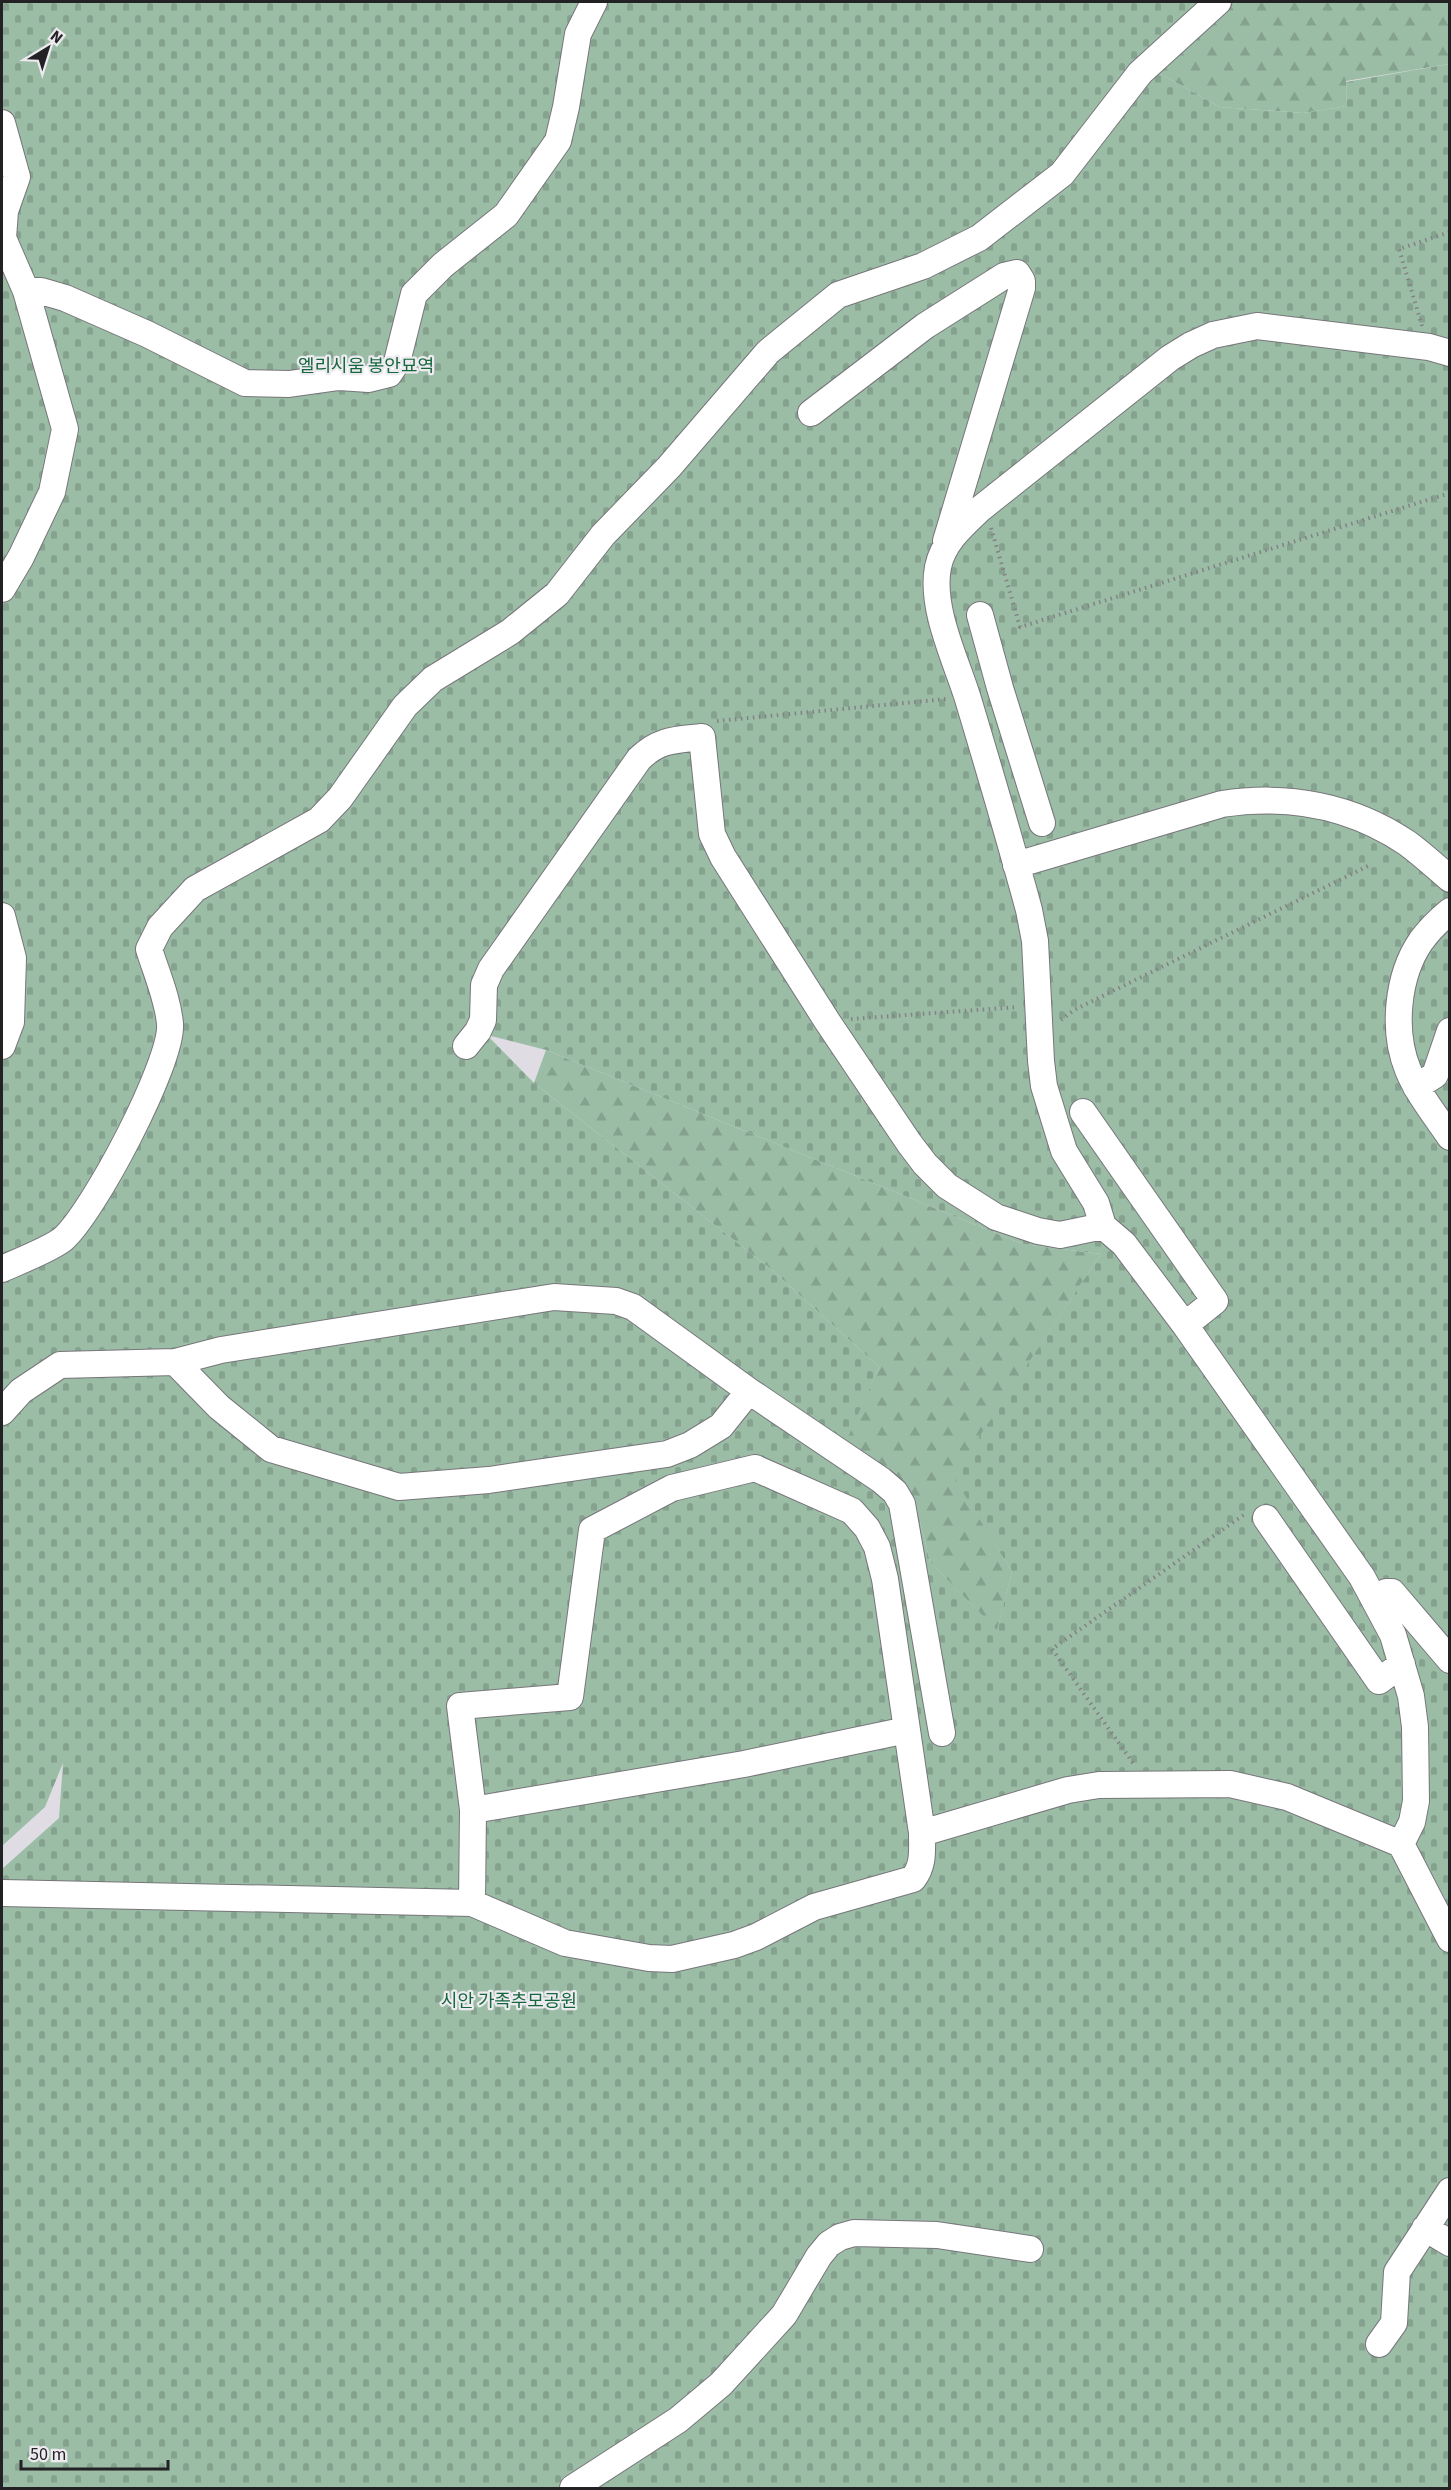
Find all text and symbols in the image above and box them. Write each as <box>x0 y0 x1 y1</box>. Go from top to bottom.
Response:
north arrow <box>18 18 78 78</box>
text: N <box>46 25 68 49</box>
park label: 엘리시움 봉안묘역 <box>298 354 434 379</box>
park label: 시안 가족추모공원 <box>441 1989 577 2014</box>
scale bar <box>21 2433 168 2471</box>
text: 50 m <box>30 2442 66 2467</box>

